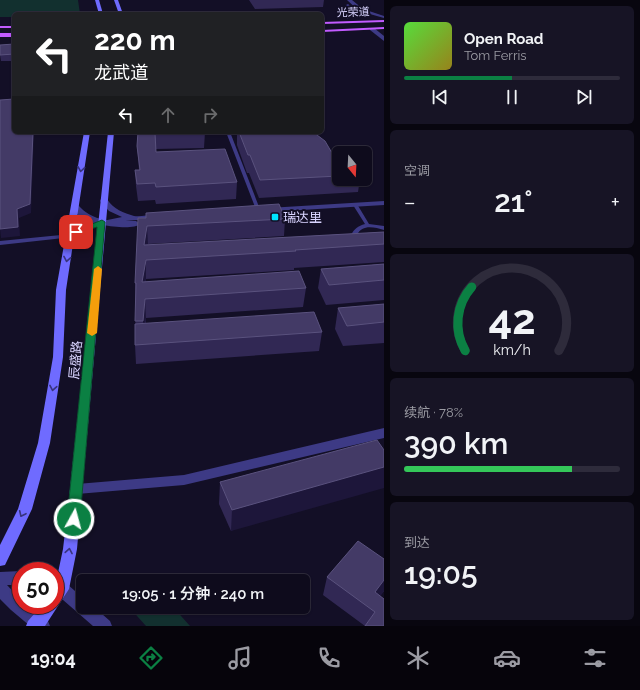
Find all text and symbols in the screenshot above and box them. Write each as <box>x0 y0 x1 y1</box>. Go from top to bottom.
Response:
street label: 光荣道 <box>336 5 370 20</box>
text: 220 m <box>94 24 176 57</box>
icon: left <box>28 28 80 80</box>
text: Open Road <box>464 30 544 48</box>
text: Tom Ferris <box>464 48 527 63</box>
text: 龙武道 <box>94 62 148 83</box>
icon: previous <box>429 86 451 108</box>
icon: pause <box>501 86 523 108</box>
icon: next <box>573 86 595 108</box>
icon: left <box>115 104 137 126</box>
icon: ahead <box>157 104 179 126</box>
icon: right <box>199 104 221 126</box>
north arrow <box>332 146 372 186</box>
map controls <box>332 146 372 186</box>
text: 空调 <box>404 163 430 178</box>
one-way arrow <box>77 166 86 172</box>
text: 21° <box>494 184 533 219</box>
text: − <box>404 189 416 215</box>
text: + <box>611 189 620 215</box>
place label: 瑞达里 <box>283 210 322 225</box>
marker: 瑞达里 <box>270 212 280 222</box>
pin <box>59 215 93 249</box>
icon: arrive <box>65 221 87 243</box>
one-way arrow <box>63 256 72 262</box>
text: 42 <box>488 295 536 344</box>
street label: 辰盛路 <box>66 340 85 380</box>
text: km/h <box>493 342 531 358</box>
one-way arrow <box>49 385 58 391</box>
text: 续航 · 78% <box>404 405 463 420</box>
text: 390 km <box>404 426 508 461</box>
position arrow <box>53 498 95 540</box>
one-way arrow <box>19 510 27 517</box>
text: 到达 <box>404 535 430 550</box>
one-way arrow <box>65 548 73 554</box>
text: 19:05 <box>404 556 477 591</box>
speed limit sign: 50 <box>12 562 64 614</box>
text: 19:05 · 1 分钟 · 240 m <box>122 585 264 603</box>
icon: directions <box>137 644 165 672</box>
icon: music <box>226 644 254 672</box>
icon: phone <box>315 644 343 672</box>
icon: climate <box>404 644 432 672</box>
icon: car <box>493 644 521 672</box>
icon: filters <box>581 644 609 672</box>
text: 19:04 <box>30 648 76 669</box>

